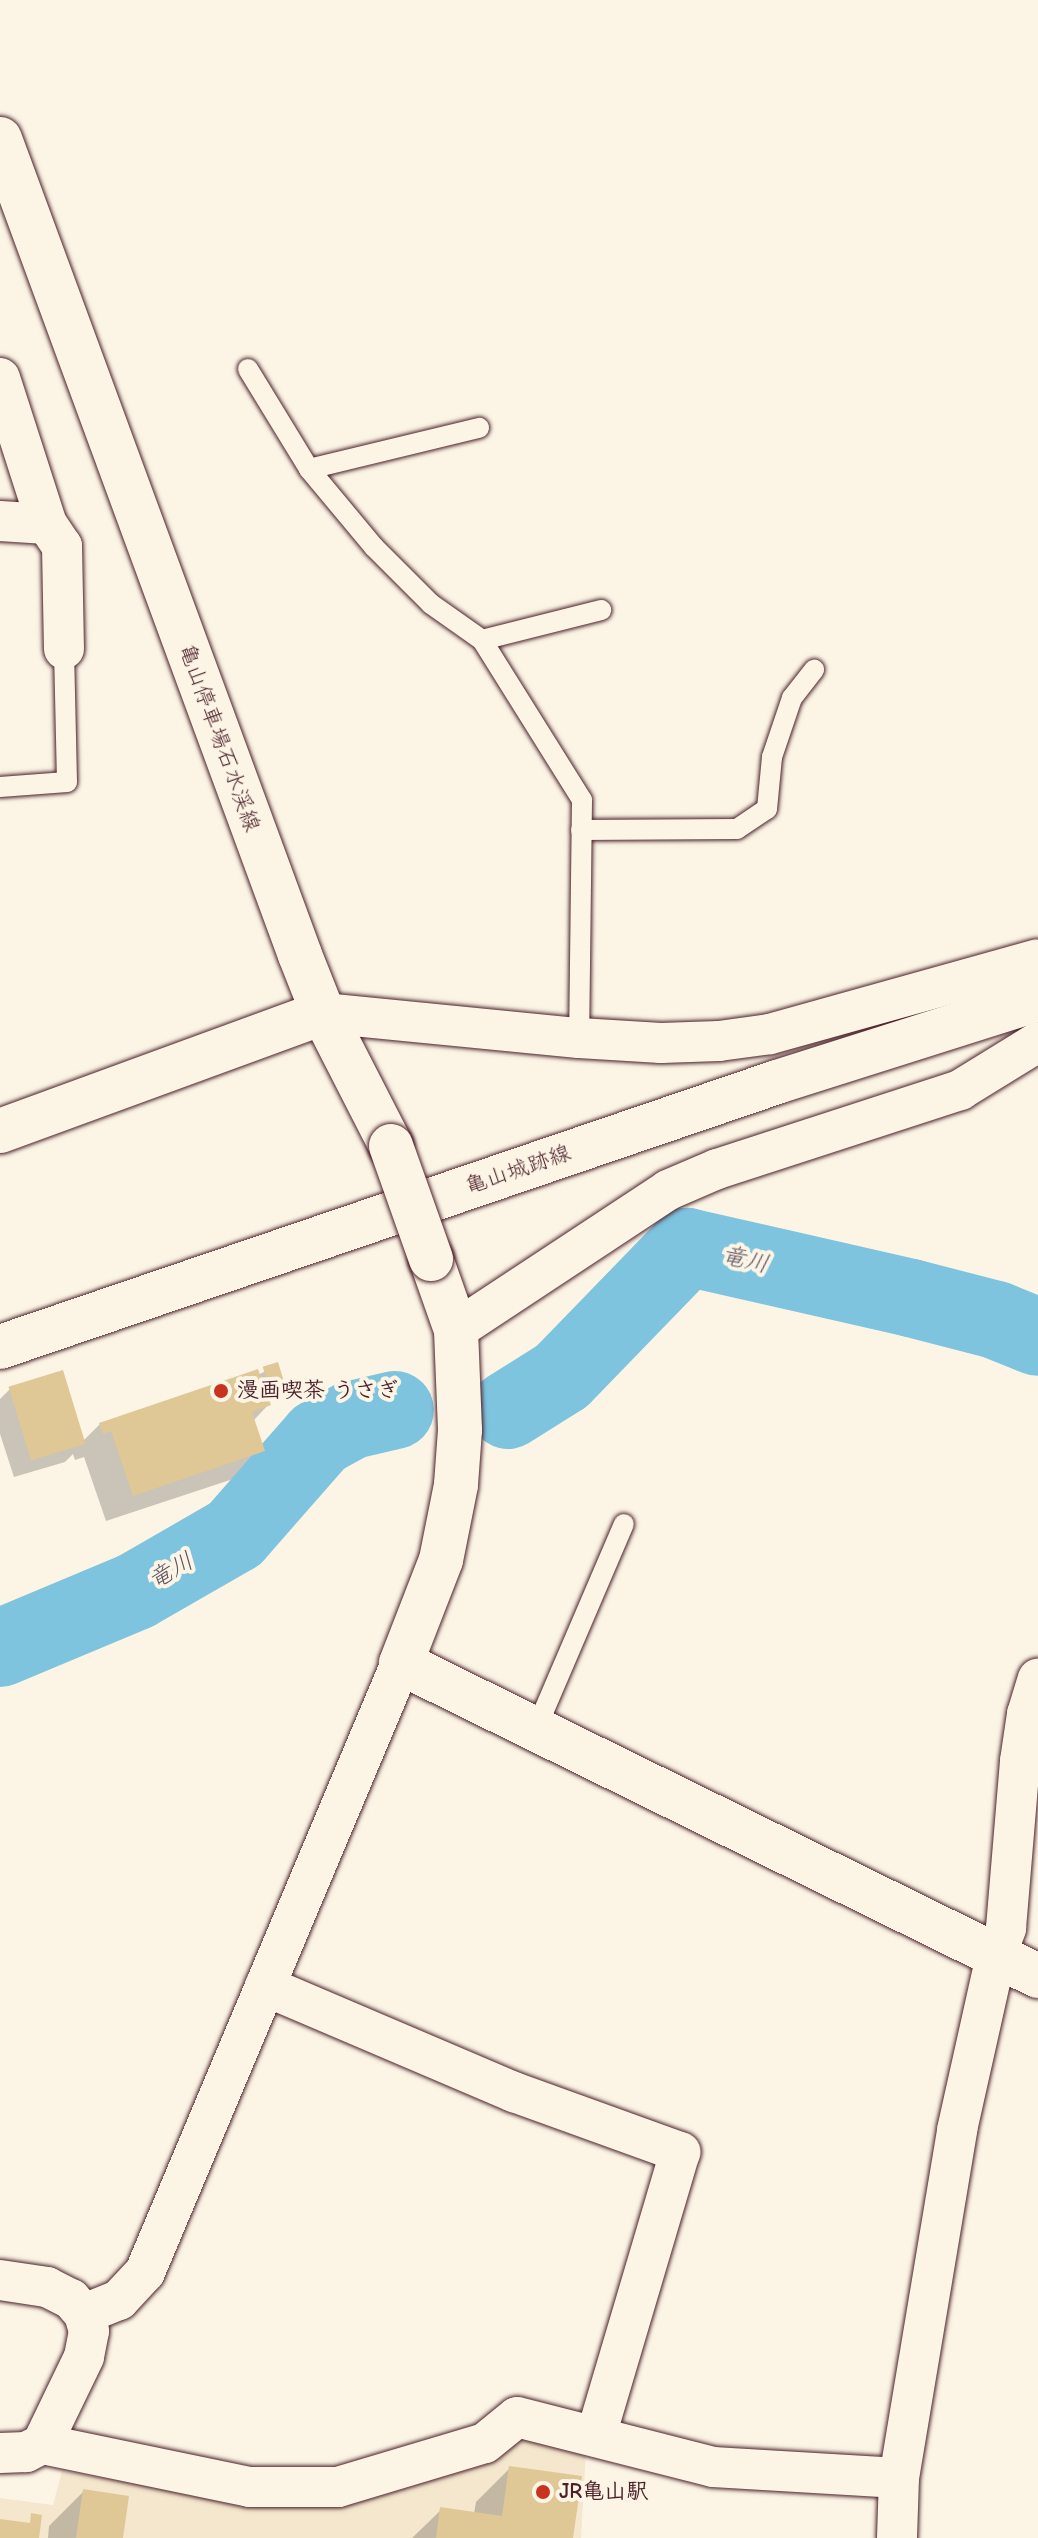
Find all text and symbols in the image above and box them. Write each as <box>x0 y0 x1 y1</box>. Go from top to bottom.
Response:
street label: 亀山停車場石水渓線 <box>173 640 265 836</box>
street label: 亀山城跡線 <box>462 1140 574 1200</box>
water label: 竜川 <box>718 1241 772 1279</box>
place label: 漫画喫茶 うさぎ <box>237 1378 399 1404</box>
marker: 漫画喫茶 うさぎ <box>212 1382 230 1400</box>
water label: 竜川 <box>143 1547 199 1595</box>
place label: JR亀山駅 <box>559 2479 648 2505</box>
marker: JR亀山駅 <box>534 2483 552 2501</box>

